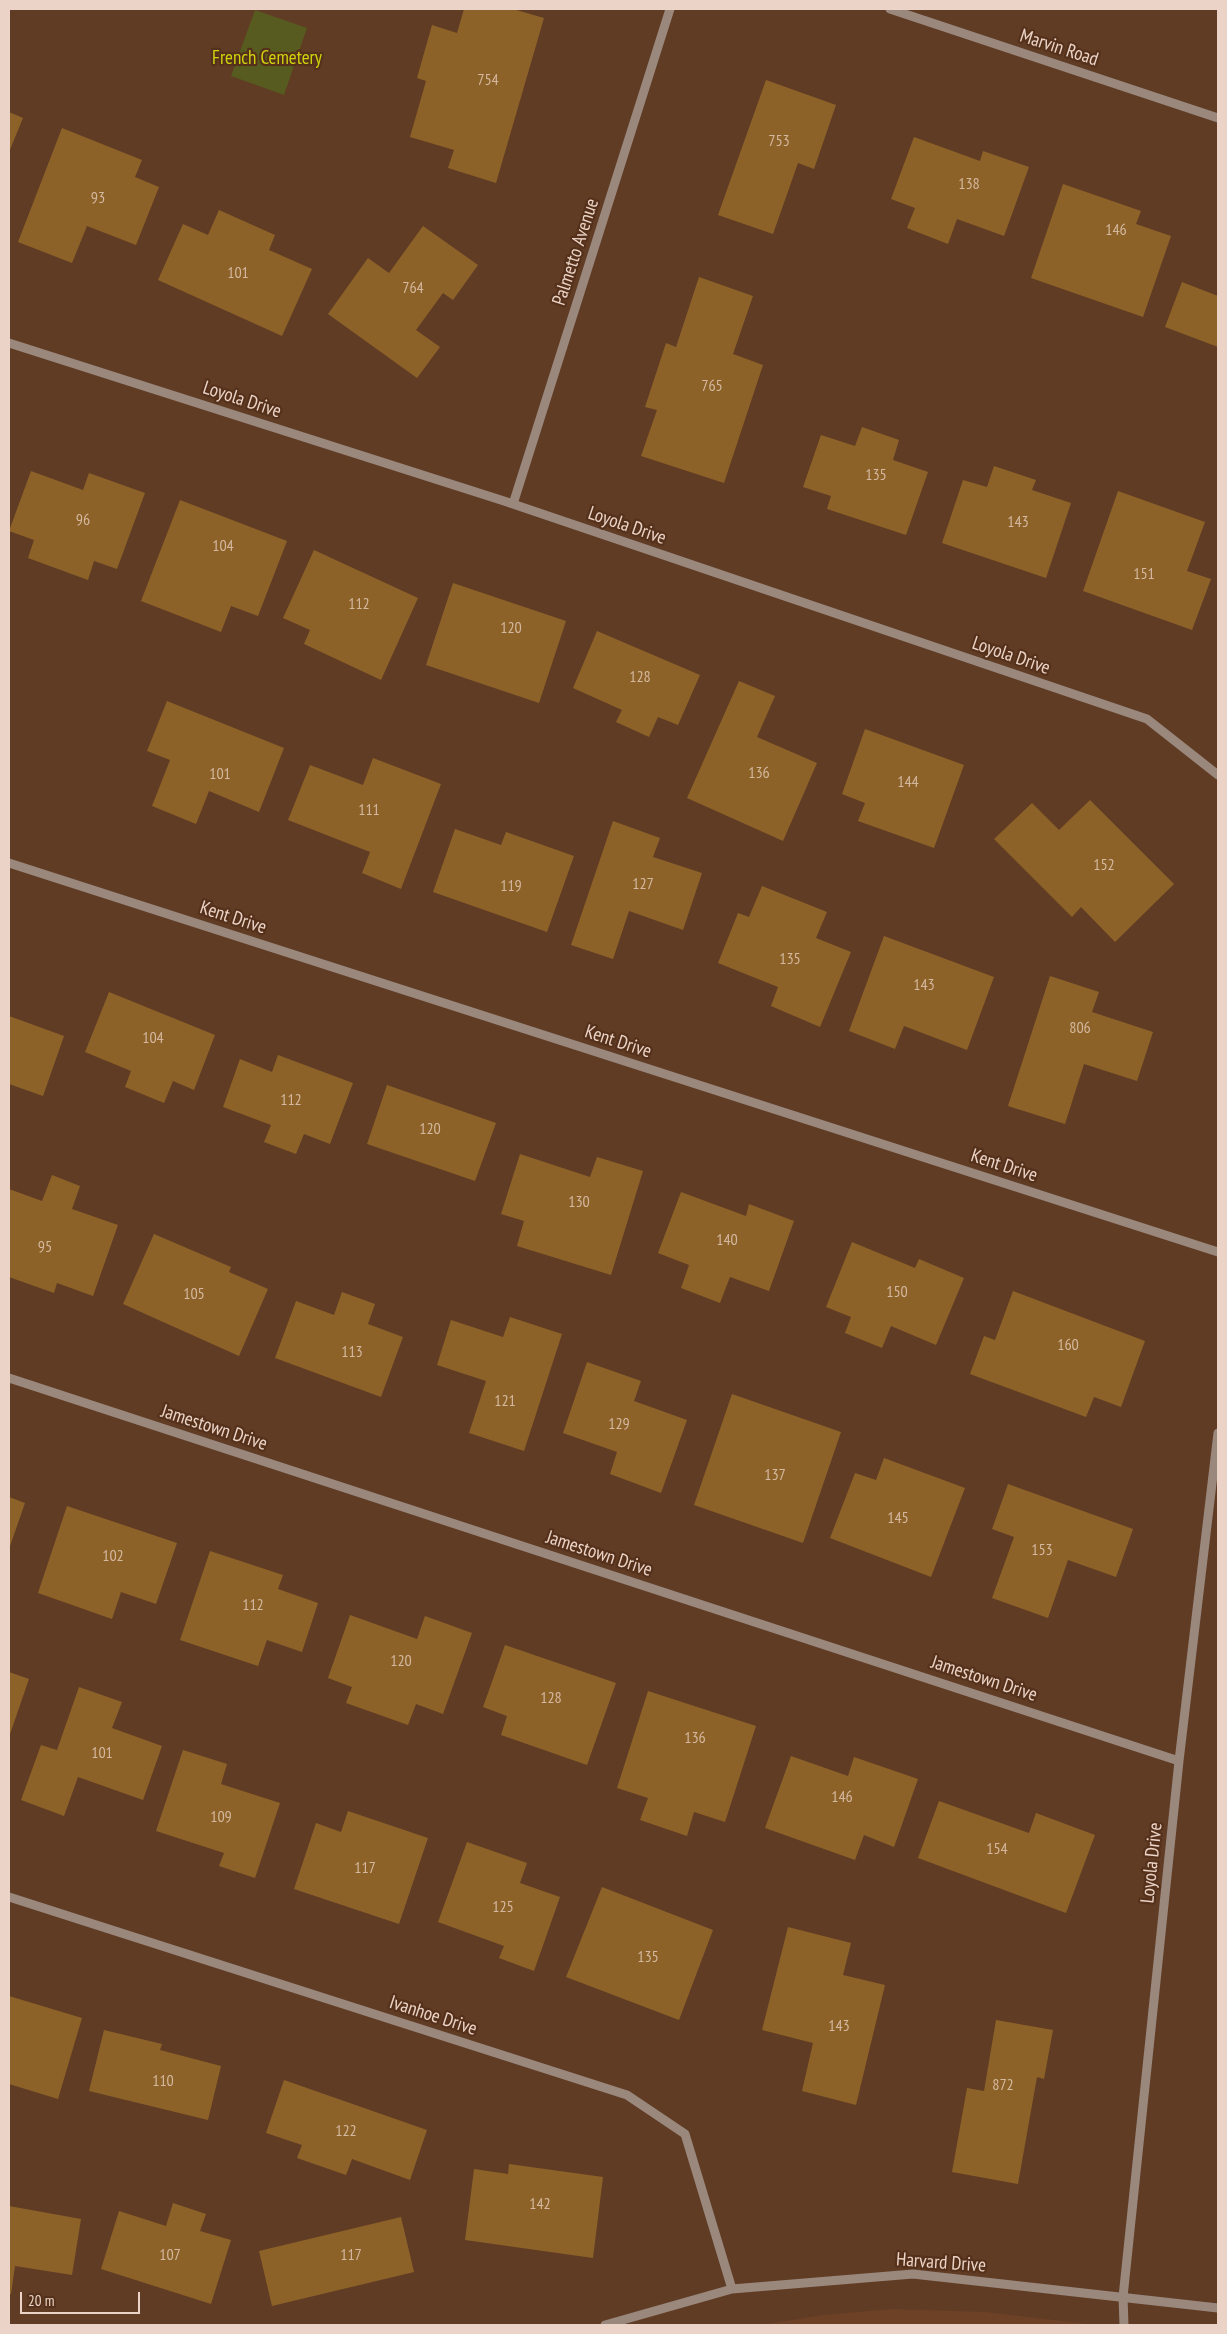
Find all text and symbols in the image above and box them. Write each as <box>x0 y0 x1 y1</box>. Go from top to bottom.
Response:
street label: Marvin Road <box>1017 25 1101 71</box>
park label: French Cemetery <box>212 48 322 70</box>
house number: 754 <box>477 70 499 90</box>
house number: 753 <box>768 131 790 151</box>
house number: 138 <box>958 174 980 194</box>
house number: 93 <box>91 188 105 208</box>
street label: Palmetto Avenue <box>548 196 604 308</box>
house number: 146 <box>1105 220 1127 240</box>
house number: 101 <box>227 263 249 283</box>
house number: 764 <box>402 278 424 298</box>
house number: 765 <box>701 376 723 396</box>
street label: Loyola Drive <box>200 377 284 423</box>
house number: 135 <box>865 465 887 485</box>
street label: Loyola Drive <box>585 502 669 550</box>
house number: 96 <box>76 510 90 530</box>
house number: 143 <box>1007 512 1029 532</box>
house number: 104 <box>212 536 234 556</box>
house number: 151 <box>1133 564 1155 584</box>
house number: 112 <box>348 594 370 614</box>
house number: 120 <box>500 618 522 638</box>
street label: Loyola Drive <box>969 632 1053 680</box>
house number: 128 <box>629 667 651 687</box>
house number: 136 <box>748 763 770 783</box>
house number: 101 <box>209 764 231 784</box>
house number: 144 <box>897 772 919 792</box>
house number: 111 <box>358 800 380 820</box>
house number: 152 <box>1093 855 1115 875</box>
house number: 127 <box>632 874 654 894</box>
house number: 119 <box>500 876 522 896</box>
street label: Kent Drive <box>197 897 269 939</box>
house number: 135 <box>779 949 801 969</box>
house number: 143 <box>913 975 935 995</box>
house number: 806 <box>1069 1018 1091 1038</box>
street label: Kent Drive <box>582 1021 654 1063</box>
house number: 104 <box>142 1028 164 1048</box>
house number: 112 <box>280 1090 302 1110</box>
house number: 120 <box>419 1119 441 1139</box>
street label: Kent Drive <box>968 1145 1040 1187</box>
house number: 130 <box>568 1192 590 1212</box>
house number: 140 <box>716 1230 738 1250</box>
house number: 95 <box>38 1237 52 1257</box>
house number: 150 <box>886 1282 908 1302</box>
house number: 105 <box>183 1284 205 1304</box>
house number: 160 <box>1057 1335 1079 1355</box>
house number: 113 <box>341 1342 363 1362</box>
house number: 121 <box>494 1391 516 1411</box>
street label: Jamestown Drive <box>158 1400 270 1456</box>
house number: 129 <box>608 1414 630 1434</box>
house number: 137 <box>764 1465 786 1485</box>
house number: 145 <box>887 1508 909 1528</box>
street label: Jamestown Drive <box>543 1526 655 1582</box>
house number: 153 <box>1031 1540 1053 1560</box>
house number: 102 <box>102 1546 124 1566</box>
house number: 112 <box>242 1595 264 1615</box>
house number: 120 <box>390 1651 412 1671</box>
street label: Jamestown Drive <box>928 1651 1040 1707</box>
house number: 128 <box>540 1688 562 1708</box>
house number: 136 <box>684 1728 706 1748</box>
house number: 101 <box>91 1743 113 1763</box>
house number: 146 <box>831 1787 853 1807</box>
house number: 109 <box>210 1807 232 1827</box>
street label: Loyola Drive <box>1136 1822 1168 1904</box>
house number: 154 <box>986 1839 1008 1859</box>
house number: 117 <box>354 1858 376 1878</box>
house number: 125 <box>492 1897 514 1917</box>
house number: 135 <box>637 1947 659 1967</box>
street label: Ivanhoe Drive <box>386 1991 480 2041</box>
house number: 143 <box>828 2016 850 2036</box>
house number: 110 <box>152 2071 174 2091</box>
house number: 872 <box>992 2075 1014 2095</box>
house number: 122 <box>335 2121 357 2141</box>
house number: 142 <box>529 2194 551 2214</box>
house number: 107 <box>159 2245 181 2265</box>
house number: 117 <box>340 2245 362 2265</box>
street label: Harvard Drive <box>895 2248 987 2278</box>
scale bar <box>22 2282 142 2314</box>
text: 20 m <box>28 2291 54 2310</box>

